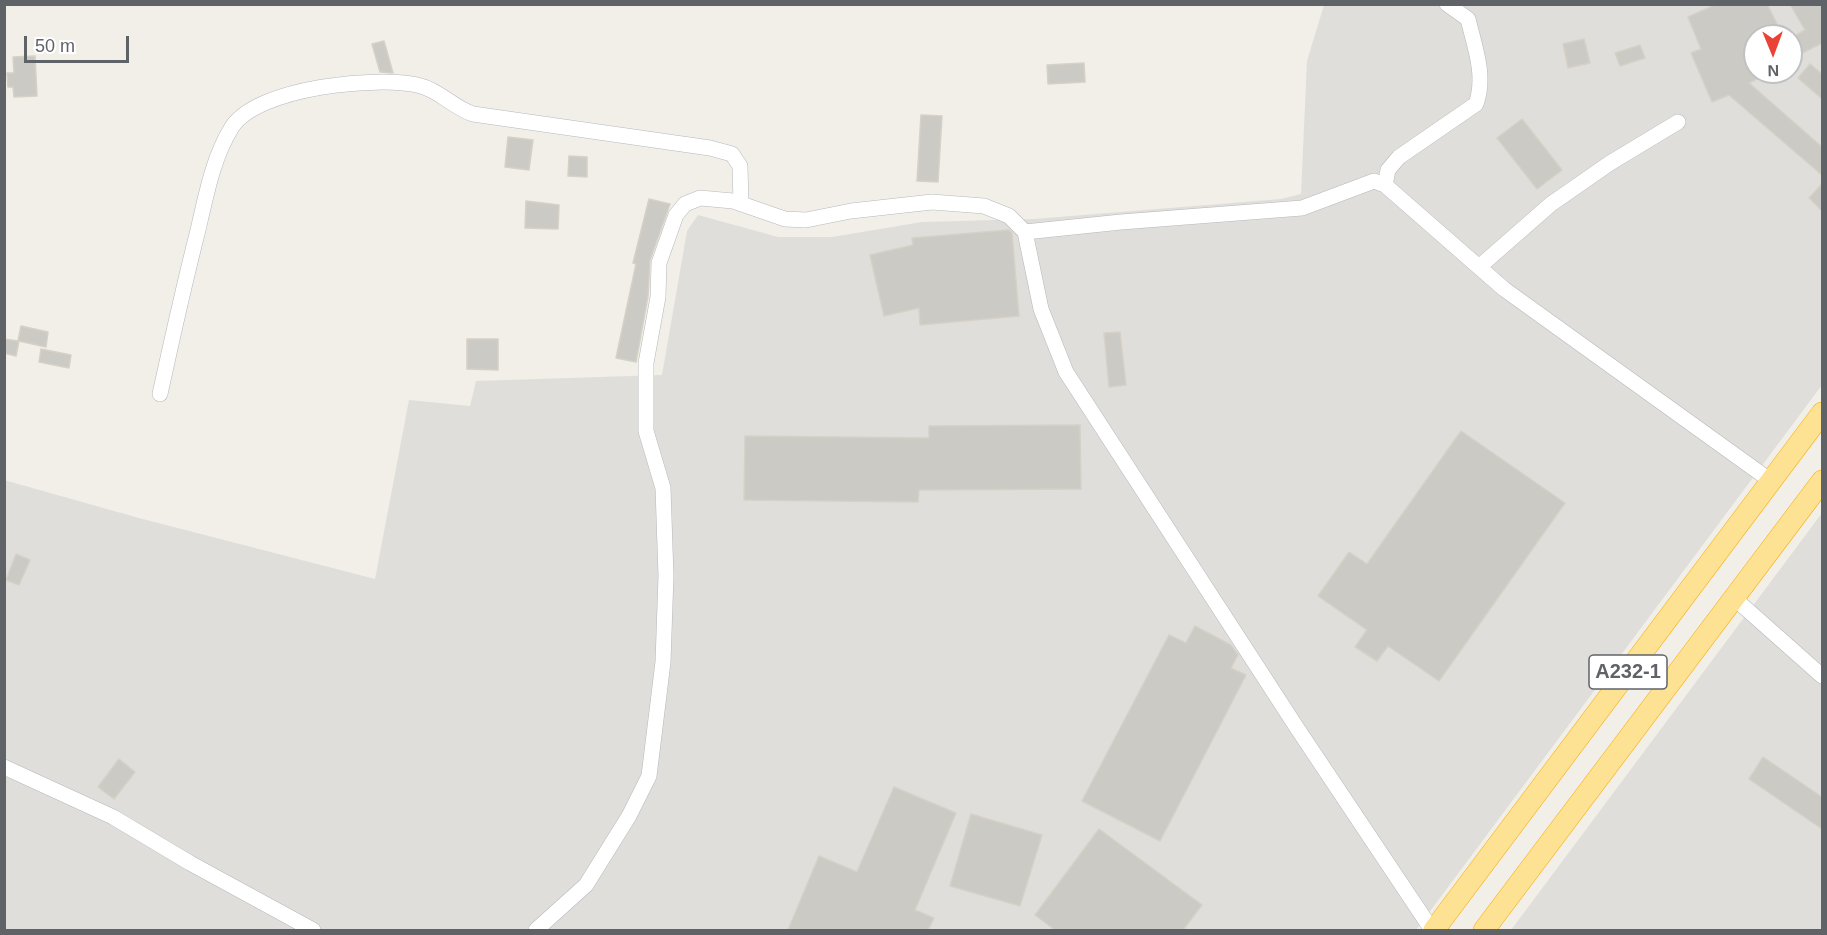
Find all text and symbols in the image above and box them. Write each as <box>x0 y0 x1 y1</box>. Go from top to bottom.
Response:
scale bar <box>27 24 132 62</box>
north arrow <box>1743 24 1803 84</box>
text: 50 m <box>35 36 75 56</box>
text: N <box>1767 62 1779 79</box>
road number: A232-1 <box>1589 655 1667 689</box>

